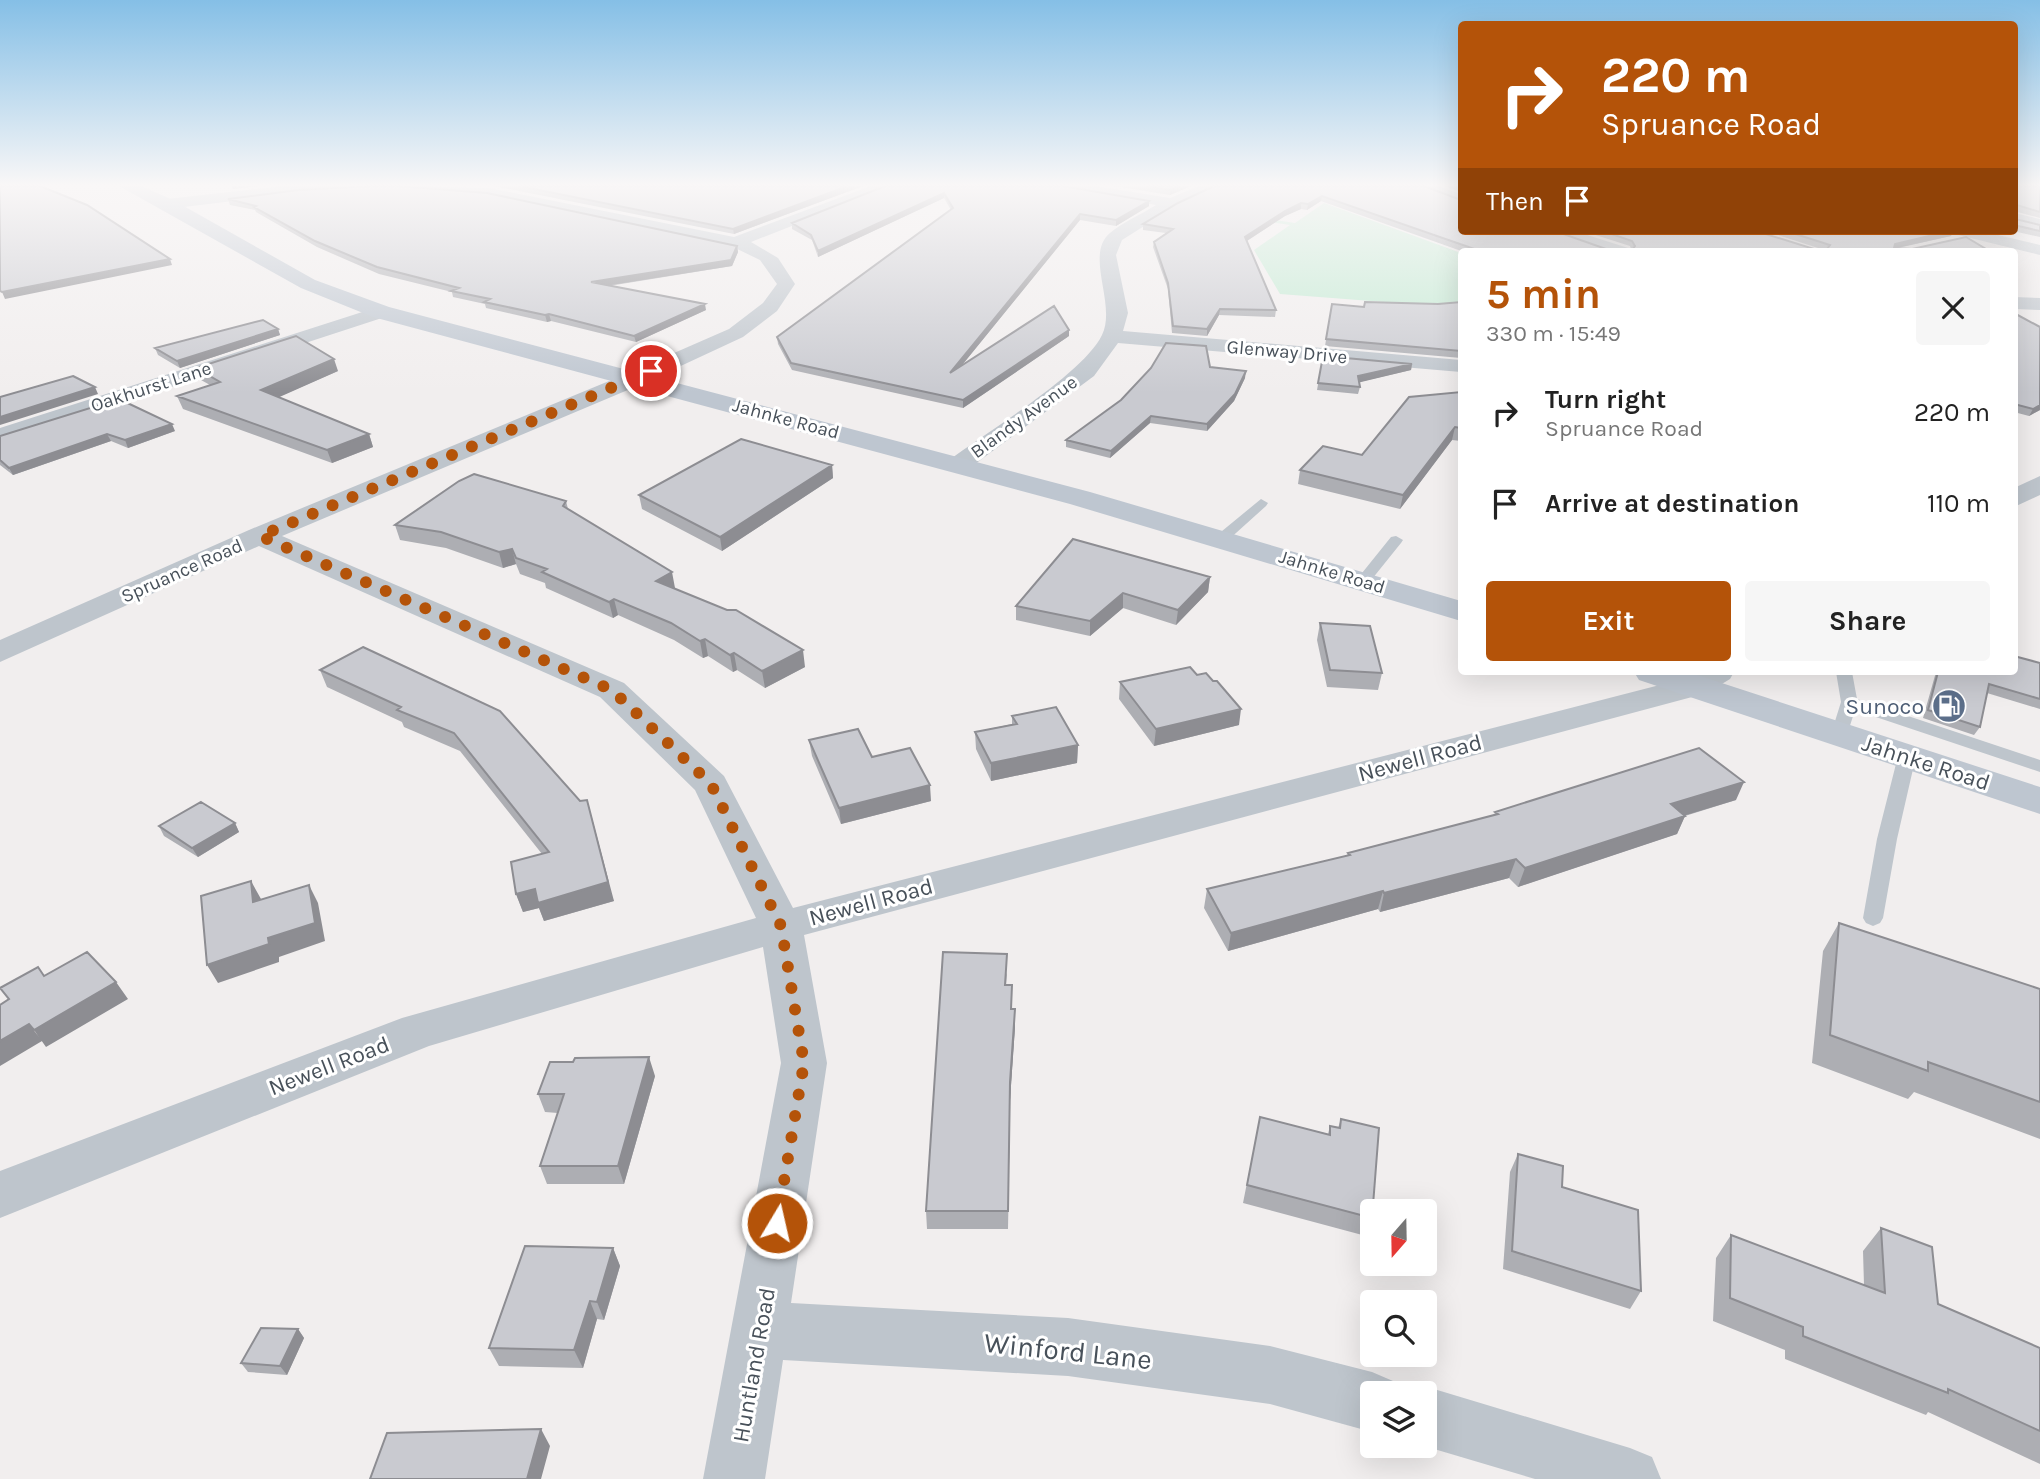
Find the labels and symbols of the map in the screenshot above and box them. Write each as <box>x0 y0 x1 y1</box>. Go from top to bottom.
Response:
street label: Glenway Drive <box>1226 336 1348 368</box>
pin <box>621 341 681 401</box>
street label: Oakhurst Lane <box>88 357 214 417</box>
street label: Blandy Avenue <box>966 371 1082 463</box>
street label: Jahnke Road <box>730 394 842 444</box>
street label: Spruance Road <box>118 534 246 608</box>
street label: Jahnke Road <box>1276 545 1388 599</box>
fuel station icon: Sunoco <box>1930 687 1968 725</box>
place label: Sunoco <box>1845 693 1924 720</box>
street label: Newell Road <box>1355 728 1485 788</box>
street label: Jahnke Road <box>1859 730 1993 796</box>
street label: Newell Road <box>806 872 936 932</box>
street label: Newell Road <box>265 1031 393 1101</box>
position arrow <box>740 1186 814 1260</box>
north arrow <box>1360 1199 1437 1276</box>
street label: Huntland Road <box>727 1285 781 1445</box>
street label: Winford Lane <box>983 1326 1153 1376</box>

